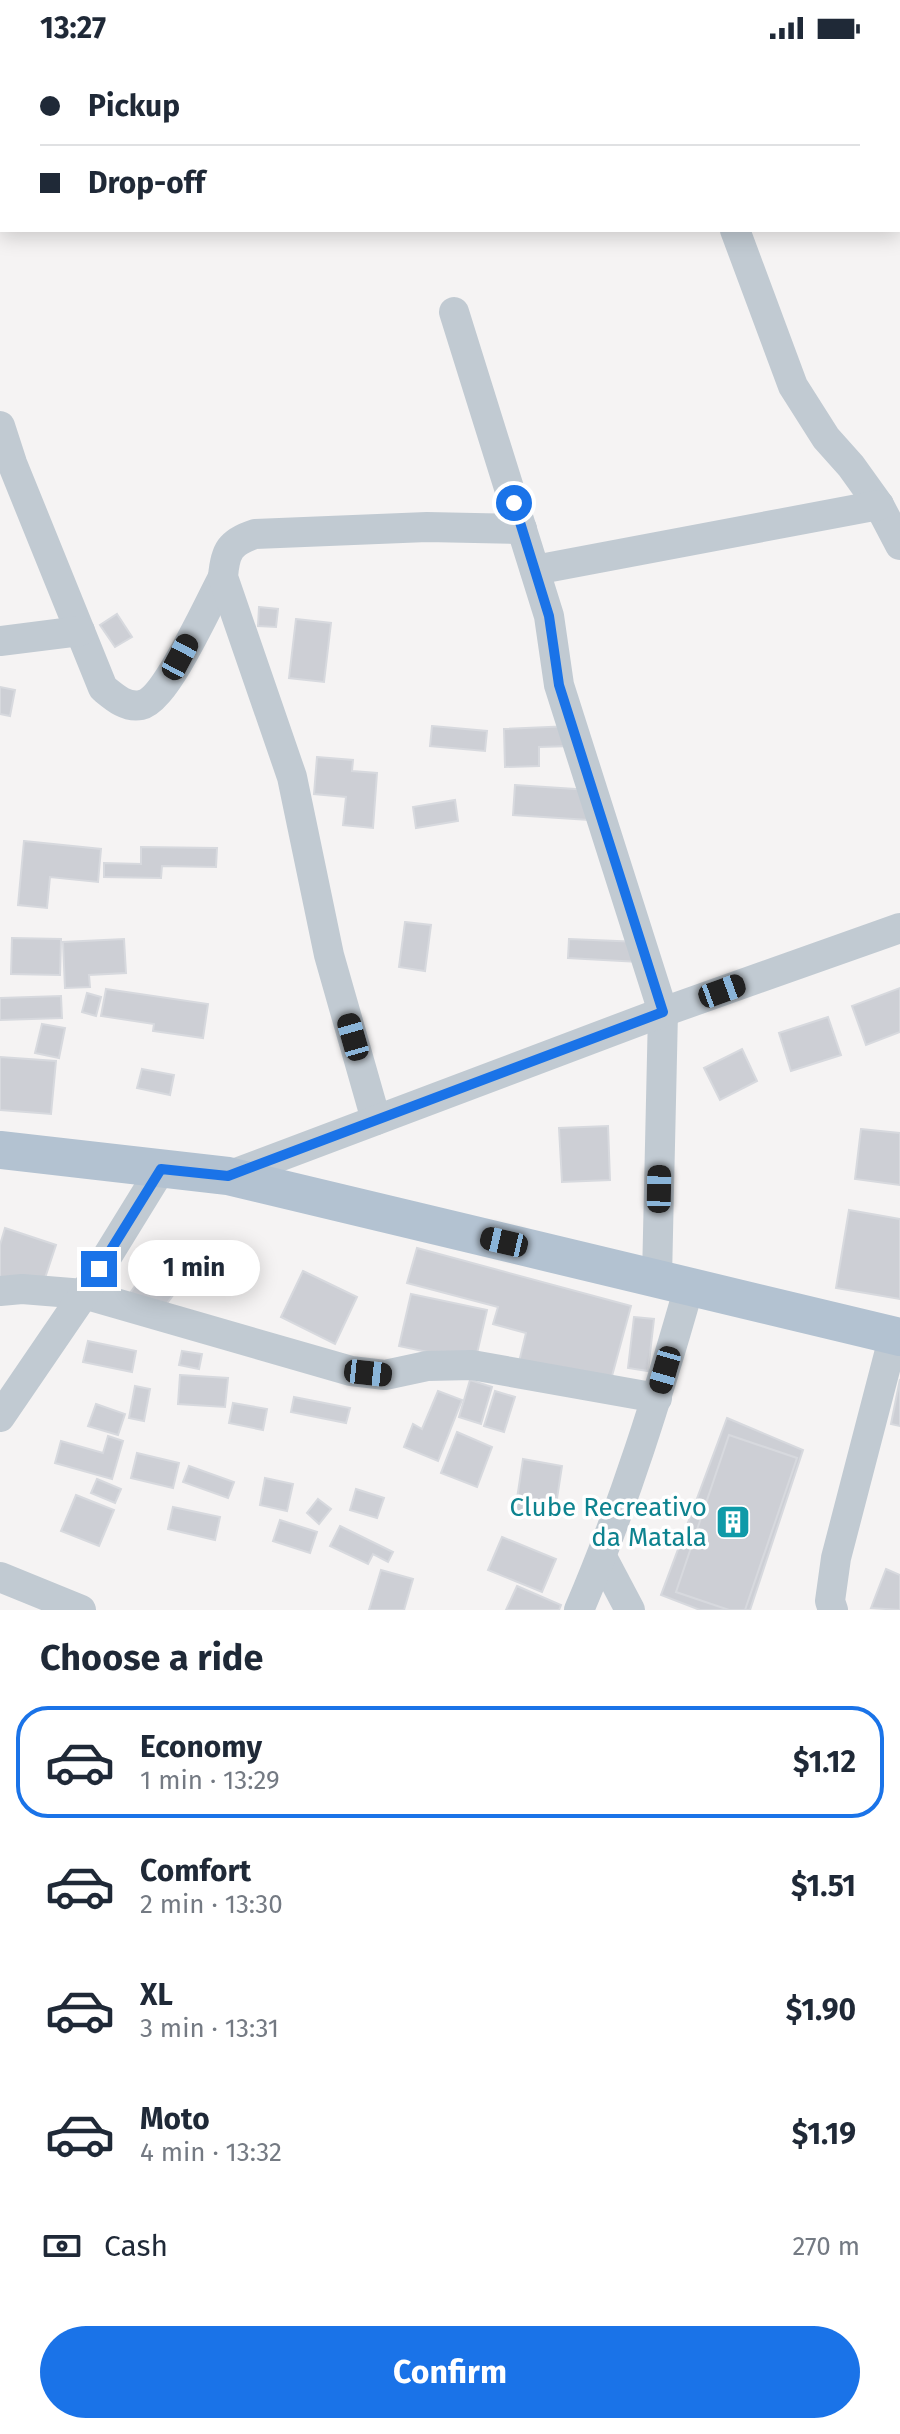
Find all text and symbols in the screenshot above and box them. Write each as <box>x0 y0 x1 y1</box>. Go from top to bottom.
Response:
text: 13:27 <box>40 10 106 46</box>
text: Pickup <box>88 88 180 124</box>
text: Drop-off <box>88 165 205 201</box>
route start <box>496 485 532 521</box>
car <box>158 630 202 684</box>
car <box>695 972 749 1010</box>
car <box>335 1011 371 1063</box>
car <box>647 1165 671 1213</box>
car <box>478 1225 530 1259</box>
callout: 1 min <box>127 1241 259 1297</box>
route end <box>81 1251 117 1287</box>
text: 1 min <box>163 1252 225 1283</box>
car <box>647 1344 683 1396</box>
car <box>343 1359 393 1387</box>
place label: Clube Recreativo da Matala <box>510 1492 707 1553</box>
building icon: Clube Recreativo da Matala <box>714 1503 752 1541</box>
text: Choose a ride <box>40 1636 263 1680</box>
icon: car <box>44 1726 116 1798</box>
text: Economy <box>140 1729 262 1765</box>
text: $1.12 <box>793 1744 856 1780</box>
text: 1 min · 13:29 <box>140 1765 280 1796</box>
icon: car <box>44 1850 116 1922</box>
text: Comfort <box>140 1853 251 1889</box>
text: $1.51 <box>791 1868 856 1904</box>
text: 2 min · 13:30 <box>140 1889 283 1920</box>
icon: car <box>44 1974 116 2046</box>
text: XL <box>140 1977 173 2013</box>
text: $1.90 <box>786 1992 856 2028</box>
text: 3 min · 13:31 <box>140 2013 279 2044</box>
icon: car <box>44 2098 116 2170</box>
text: Moto <box>140 2101 210 2137</box>
text: $1.19 <box>792 2116 856 2152</box>
text: 4 min · 13:32 <box>140 2137 282 2168</box>
icon: cash <box>40 2224 84 2268</box>
text: Cash <box>104 2228 168 2264</box>
text: 270 m <box>792 2231 860 2262</box>
button: Confirm <box>40 2326 860 2418</box>

